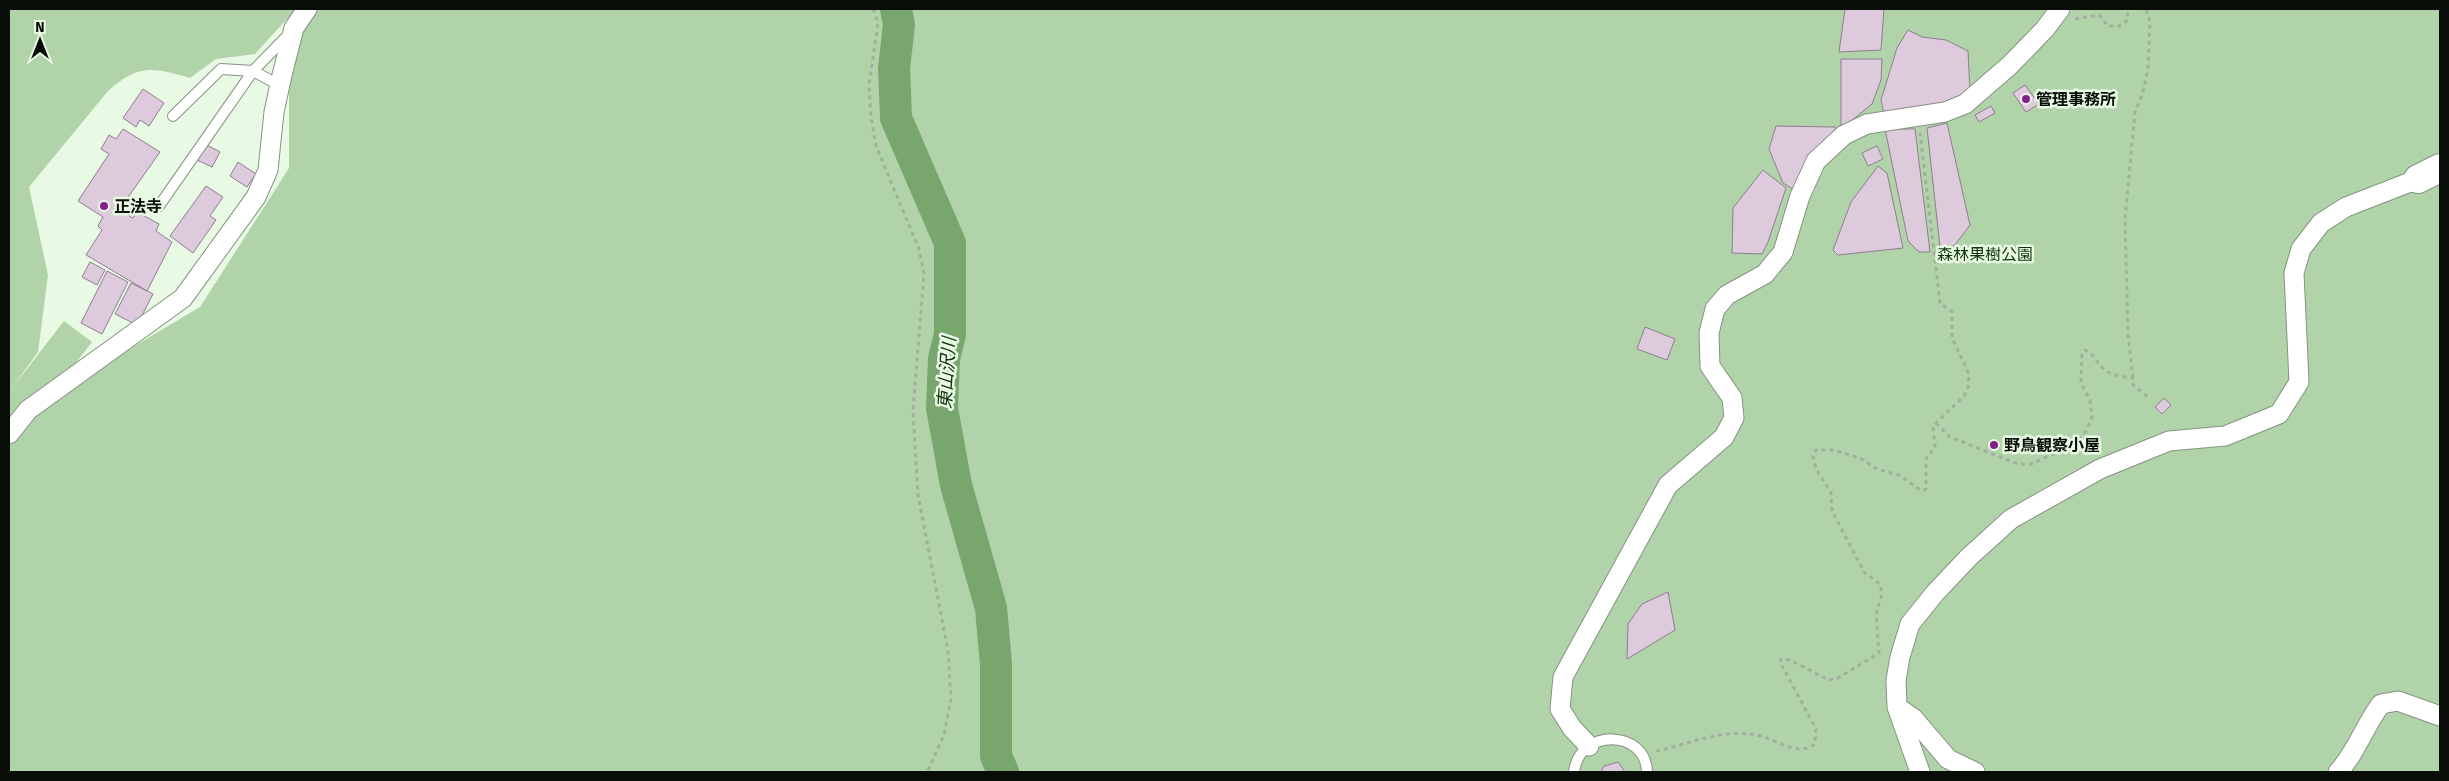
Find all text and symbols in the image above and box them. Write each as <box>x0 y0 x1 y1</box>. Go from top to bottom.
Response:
north arrow <box>15 15 65 65</box>
text: N <box>35 19 45 36</box>
place label: 管理事務所 <box>2036 90 2116 109</box>
marker: 管理事務所 <box>2020 93 2032 105</box>
place label: 正法寺 <box>114 197 162 216</box>
marker: 正法寺 <box>98 200 110 212</box>
park label: 森林果樹公園 <box>1937 245 2033 264</box>
water label: 東山沢川 <box>934 334 961 410</box>
place label: 野鳥観察小屋 <box>2004 436 2100 455</box>
marker: 野鳥観察小屋 <box>1988 439 2000 451</box>

